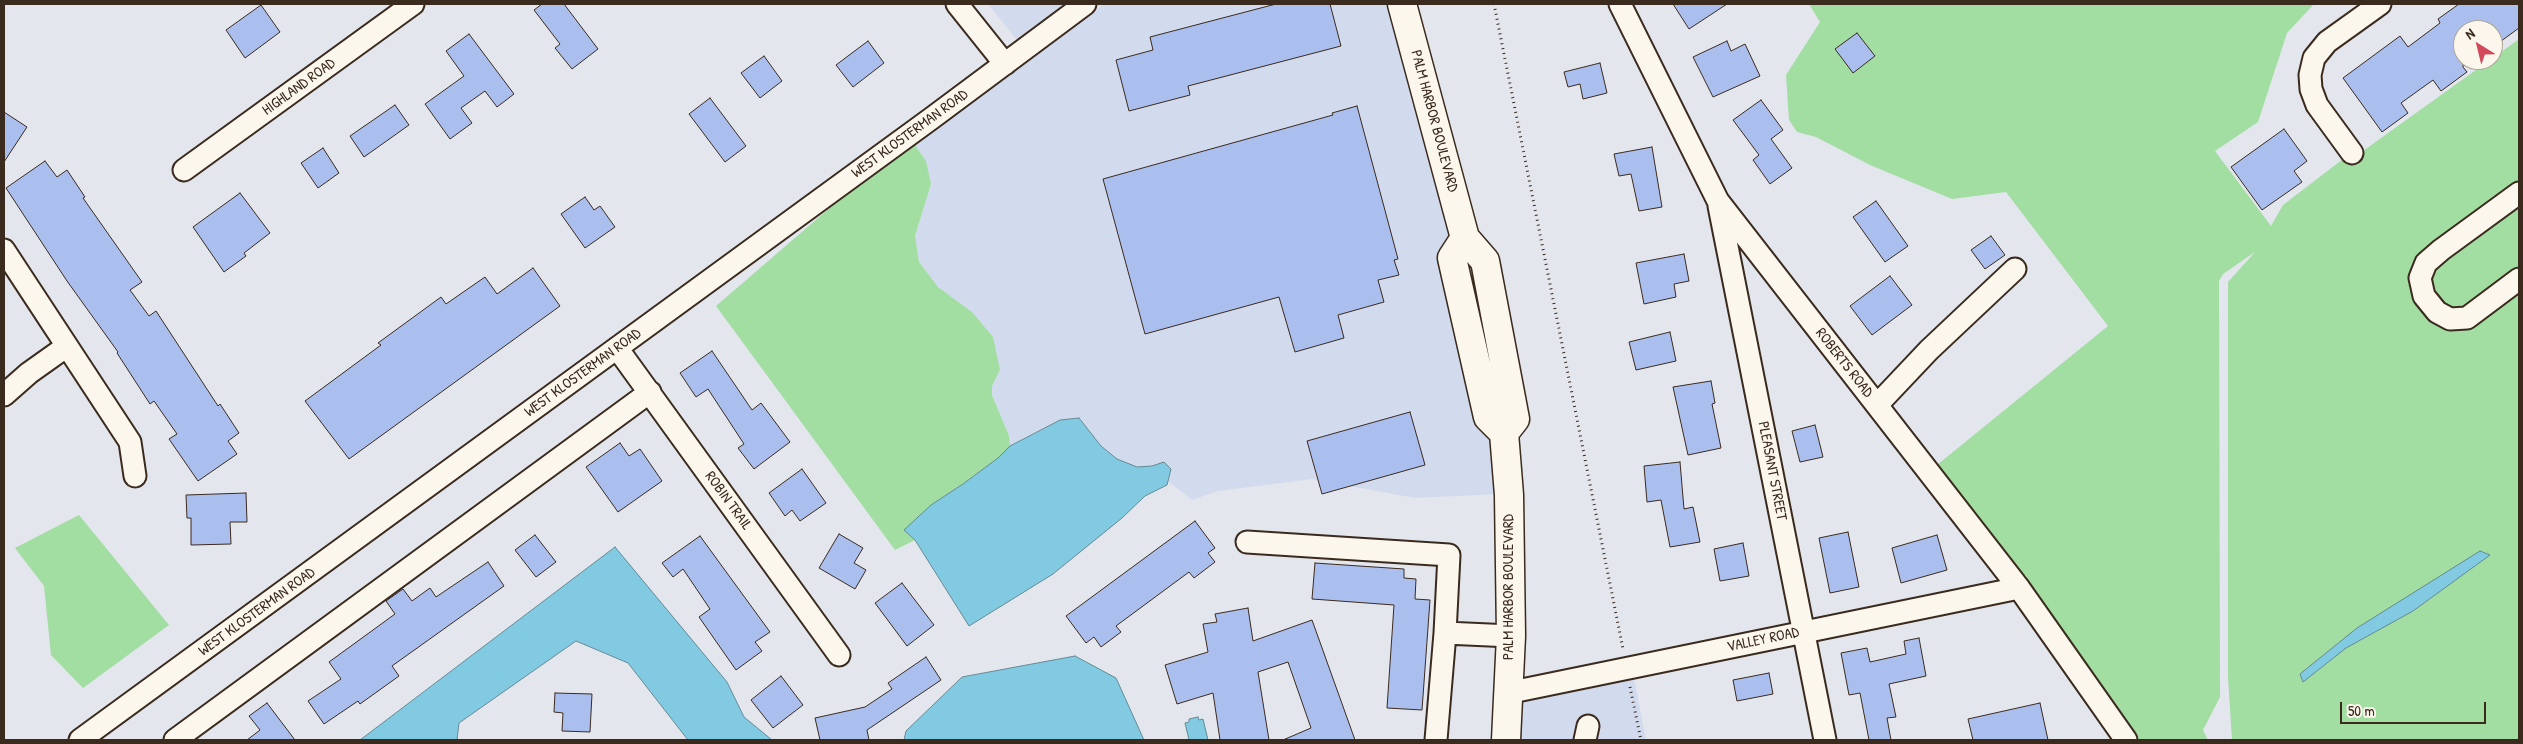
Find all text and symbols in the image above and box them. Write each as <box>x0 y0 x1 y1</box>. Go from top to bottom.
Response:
north arrow <box>2453 20 2503 70</box>
text: N <box>2461 23 2478 43</box>
street label: PALM HARBOR BOULEVARD <box>1406 48 1462 194</box>
street label: HIGHLAND ROAD <box>259 54 339 120</box>
street label: WEST KLOSTERMAN ROAD <box>848 86 972 182</box>
street label: WEST KLOSTERMAN ROAD <box>521 325 645 421</box>
street label: ROBERTS ROAD <box>1811 325 1877 401</box>
street label: PLEASANT STREET <box>1754 420 1790 522</box>
street label: ROBIN TRAIL <box>701 468 755 534</box>
street label: PALM HARBOR BOULEVARD <box>1500 514 1518 660</box>
street label: WEST KLOSTERMAN ROAD <box>195 564 319 660</box>
street label: VALLEY ROAD <box>1725 624 1801 656</box>
scale bar <box>2343 692 2489 724</box>
text: 50 m <box>2348 700 2375 721</box>

